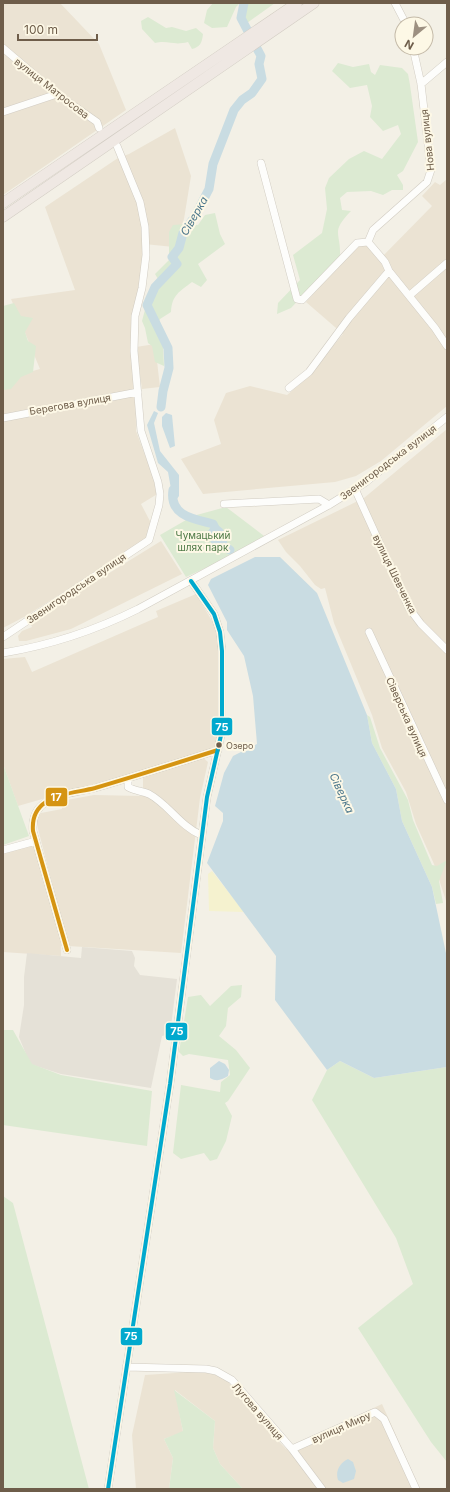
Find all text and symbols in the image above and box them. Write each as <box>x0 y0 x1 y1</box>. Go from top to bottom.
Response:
scale bar <box>18 16 97 42</box>
north arrow <box>394 16 434 56</box>
text: 100 m <box>24 22 58 37</box>
text: N <box>402 37 416 53</box>
street label: вулиця Матросова <box>12 55 92 121</box>
street label: Нова вулиця <box>418 109 436 171</box>
water label: Сіверка <box>177 194 211 238</box>
street label: Берегова вулиця <box>28 391 112 417</box>
street label: Звенигородська вулиця <box>338 422 438 502</box>
park label: Чумацький шлях парк <box>176 529 230 553</box>
street label: вулиця Шевченка <box>371 533 419 615</box>
street label: Звенигородська вулиця <box>24 550 128 626</box>
street label: Сіверська вулиця <box>384 675 430 759</box>
line badge: 75 <box>211 717 233 736</box>
text: 75 <box>215 720 229 734</box>
marker: Озеро <box>214 740 224 750</box>
place label: Озеро <box>226 740 253 751</box>
water label: Сіверка <box>327 771 357 816</box>
line badge: 17 <box>45 787 68 807</box>
text: 17 <box>50 790 62 804</box>
line badge: 75 <box>165 1022 188 1041</box>
text: 75 <box>170 1024 184 1038</box>
line badge: 75 <box>120 1327 143 1346</box>
text: 75 <box>124 1329 138 1343</box>
street label: Лугова вулиця <box>230 1380 286 1442</box>
street label: вулиця Миру <box>310 1408 373 1445</box>

